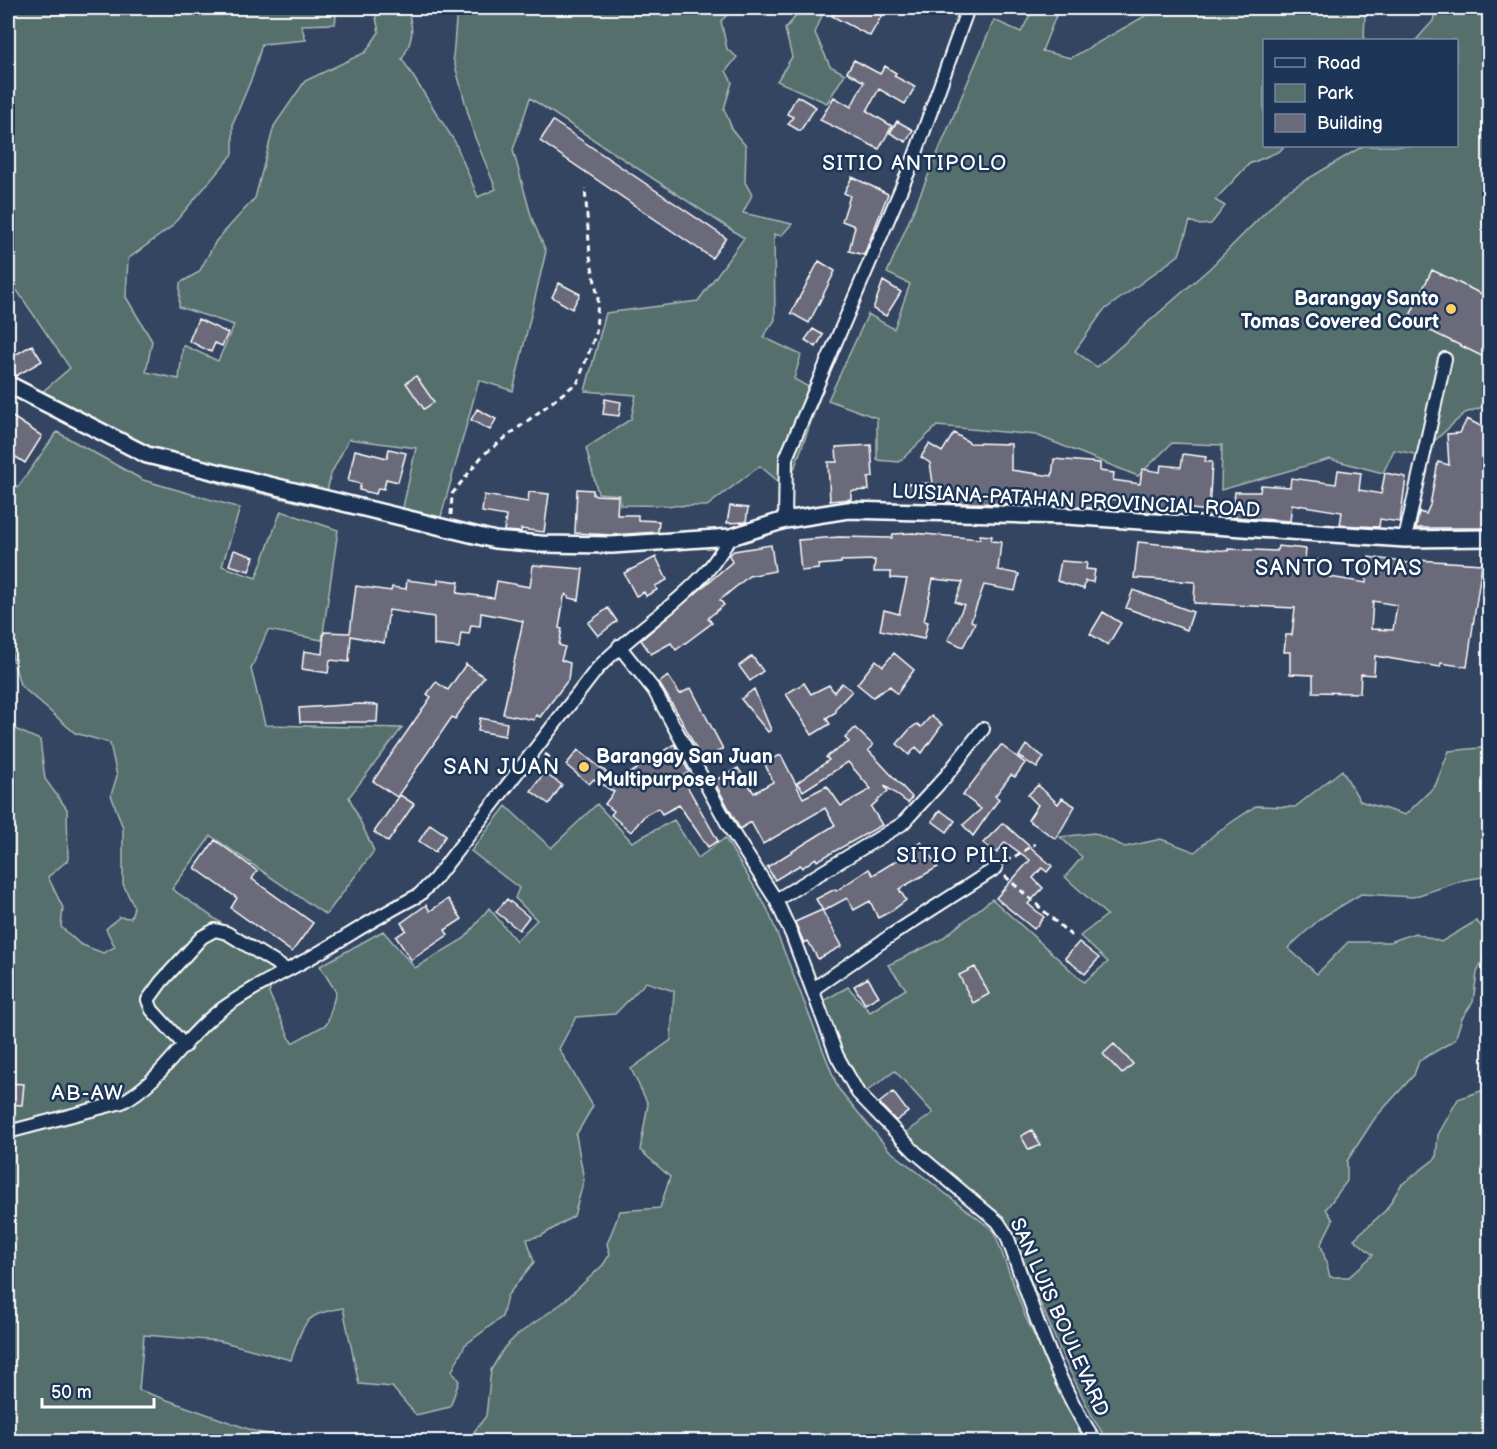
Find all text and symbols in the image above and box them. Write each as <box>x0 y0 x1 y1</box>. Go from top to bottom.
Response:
legend <box>1263 39 1458 147</box>
text: Road <box>1317 53 1361 74</box>
text: Park <box>1317 83 1353 104</box>
text: Building <box>1317 113 1383 134</box>
district label: SITIO ANTIPOLO <box>822 151 1008 176</box>
place label: Barangay Santo Tomas Covered Court <box>1241 287 1439 334</box>
marker: Barangay Santo Tomas Covered Court <box>1444 302 1458 316</box>
street label: LUISIANA-PATAHAN PROVINCIAL ROAD <box>891 479 1261 523</box>
district label: SANTO TOMAS <box>1255 555 1423 582</box>
place label: Barangay San Juan Multipurpose Hall <box>596 745 773 792</box>
district label: SAN JUAN <box>443 754 561 781</box>
marker: Barangay San Juan Multipurpose Hall <box>577 760 591 774</box>
district label: SITIO PILI <box>896 843 1010 868</box>
district label: AB-AW <box>52 1081 124 1106</box>
street label: SAN LUIS BOULEVARD <box>1004 1214 1114 1420</box>
scale bar <box>42 1371 154 1409</box>
text: 50 m <box>51 1382 92 1403</box>

